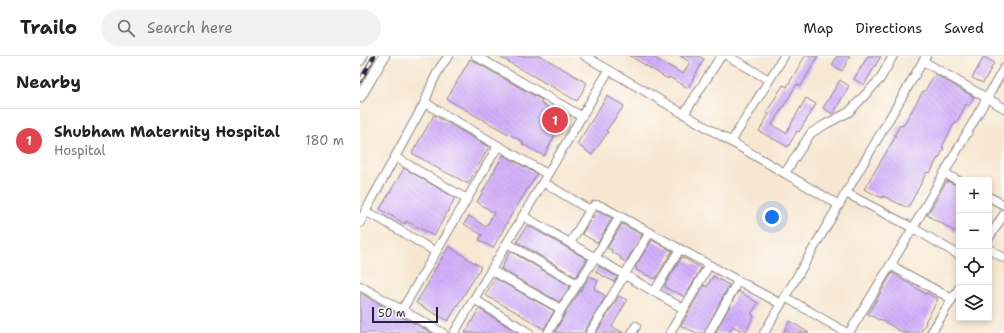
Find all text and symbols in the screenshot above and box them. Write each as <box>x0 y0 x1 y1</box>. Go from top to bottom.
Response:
search box <box>101 10 381 46</box>
text: Trailo <box>20 15 77 40</box>
icon: search <box>115 17 137 39</box>
text: Search here <box>147 18 233 38</box>
text: Map <box>804 19 834 37</box>
text: Directions <box>856 19 922 37</box>
text: Saved <box>944 19 984 37</box>
text: Nearby <box>16 71 81 93</box>
pin: 1 <box>542 105 568 135</box>
text: Shubham Maternity Hospital <box>54 122 280 142</box>
text: 1 <box>26 132 32 149</box>
text: 180 m <box>305 132 344 149</box>
text: Hospital <box>54 142 105 159</box>
map controls <box>956 177 992 321</box>
button: + <box>956 177 992 213</box>
your location <box>762 207 782 227</box>
button: − <box>956 213 992 249</box>
button: locate <box>956 249 992 285</box>
button: layers <box>956 285 992 321</box>
scale bar <box>372 305 438 324</box>
text: 50 m <box>378 306 406 321</box>

